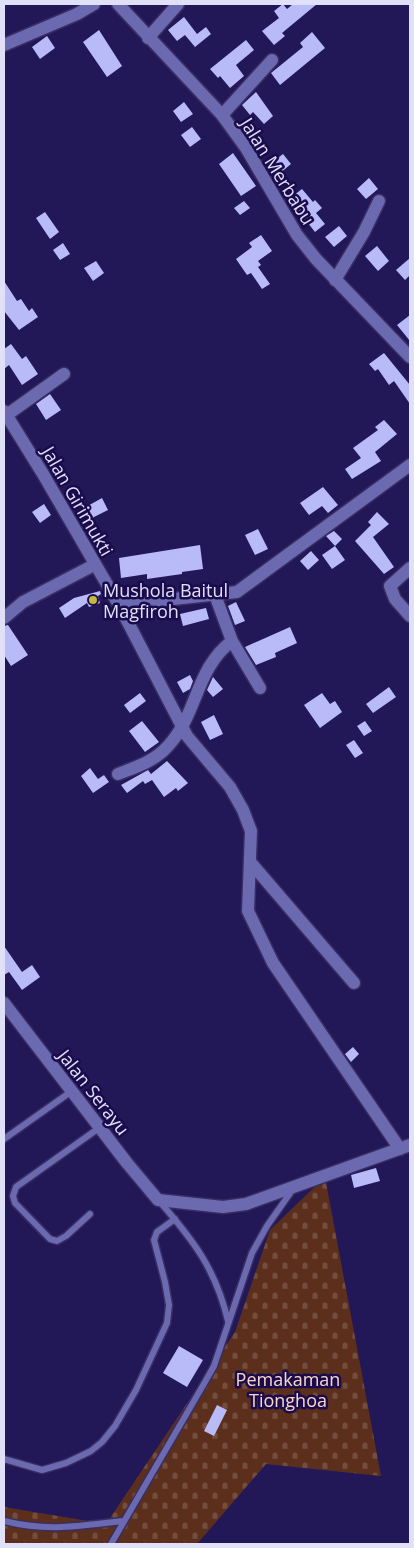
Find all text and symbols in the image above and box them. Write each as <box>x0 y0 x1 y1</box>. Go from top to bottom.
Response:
street label: Jalan Merbabu <box>234 111 320 229</box>
street label: Jalan Girimukti <box>36 440 119 560</box>
place label: Mushola Baitul Magfiroh <box>103 578 228 623</box>
marker: Mushola Baitul Magfiroh <box>87 594 99 606</box>
street label: Jalan Serayu <box>52 1043 135 1140</box>
park label: Pemakaman Tionghoa <box>236 1367 340 1412</box>

